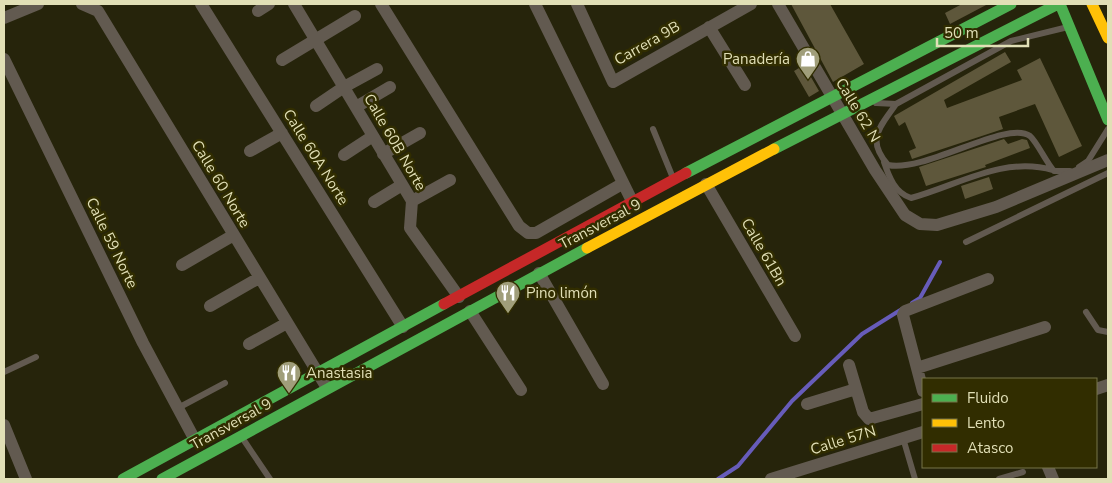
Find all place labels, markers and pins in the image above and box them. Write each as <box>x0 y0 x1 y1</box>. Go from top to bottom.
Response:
shop icon: Panadería <box>795 46 821 80</box>
place label: Panadería <box>723 49 790 69</box>
restaurant icon: Pino limón <box>495 280 521 314</box>
place label: Pino limón <box>526 283 597 303</box>
restaurant icon: Anastasia <box>276 360 302 394</box>
place label: Anastasia <box>306 363 372 383</box>

